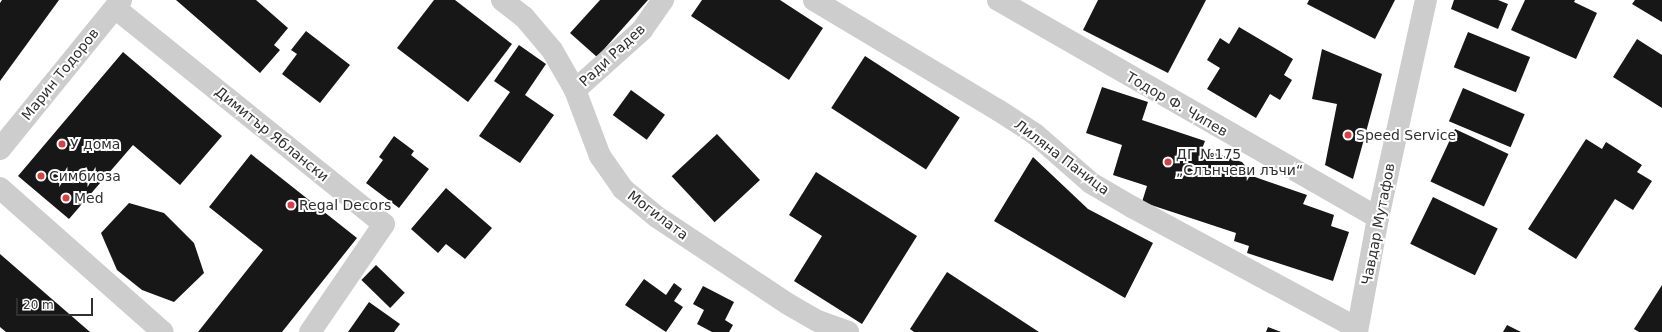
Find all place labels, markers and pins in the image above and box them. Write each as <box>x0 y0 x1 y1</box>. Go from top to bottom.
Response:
place label: Speed Service <box>1356 127 1456 143</box>
marker: Speed Service <box>1343 130 1353 140</box>
place label: У дома <box>70 136 120 152</box>
marker: У дома <box>57 139 67 149</box>
place label: ДГ №175 „Слънчеви лъчи“ <box>1176 146 1303 178</box>
marker: ДГ №175 „Слънчеви лъчи“ <box>1163 157 1173 167</box>
place label: Симбиоза <box>49 168 121 184</box>
marker: Симбиоза <box>36 171 46 181</box>
place label: Med <box>74 190 104 206</box>
marker: Med <box>61 193 71 203</box>
place label: Regal Decors <box>299 197 391 213</box>
marker: Regal Decors <box>286 200 296 210</box>

